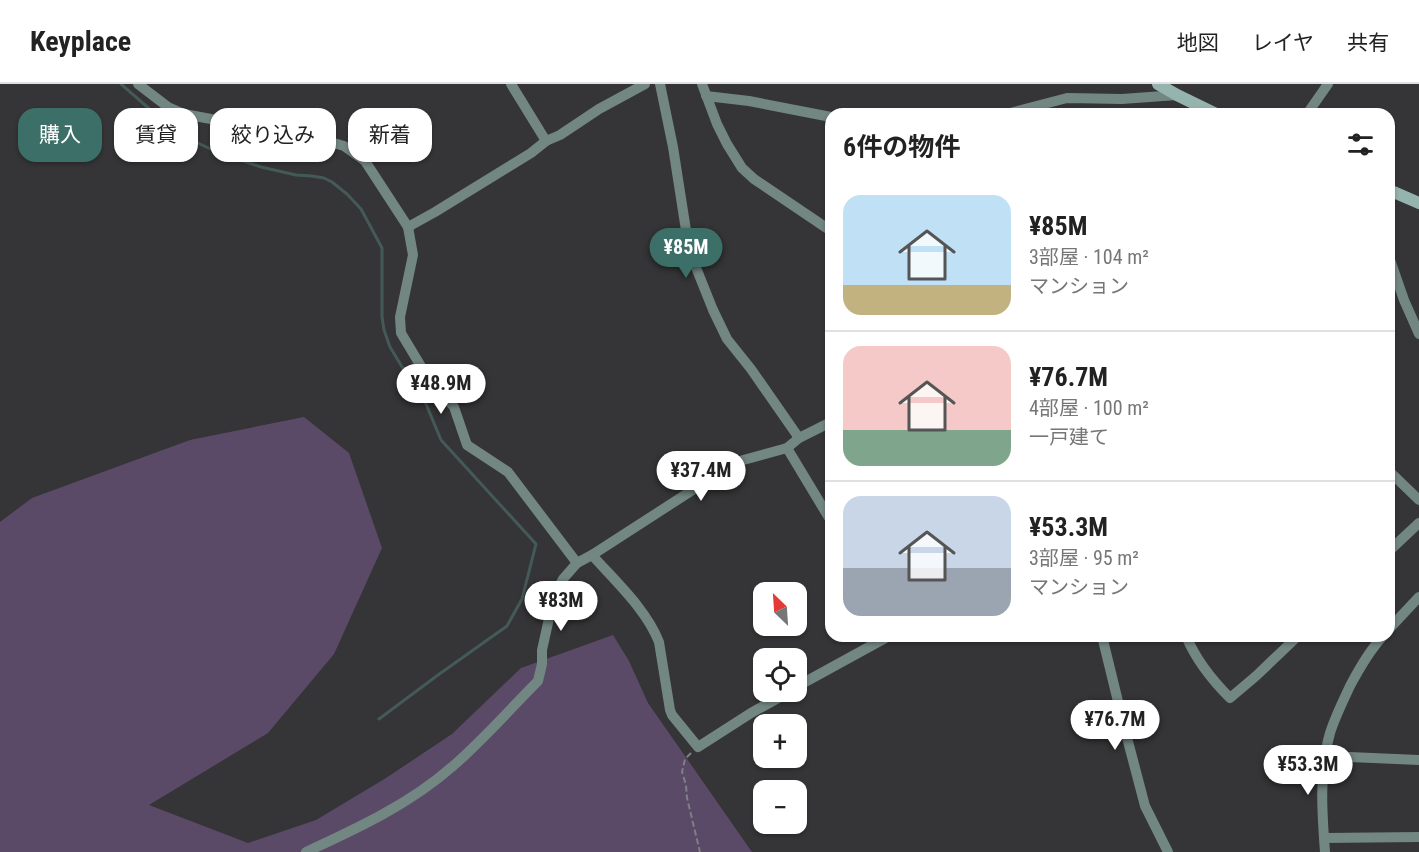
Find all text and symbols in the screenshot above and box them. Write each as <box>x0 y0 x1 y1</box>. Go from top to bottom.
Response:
text: Keyplace <box>30 25 131 58</box>
text: 地図 <box>1177 31 1219 55</box>
text: レイヤ <box>1252 31 1314 55</box>
text: 共有 <box>1347 31 1389 55</box>
chip: 購入 <box>18 108 102 162</box>
chip: 賃貸 <box>114 108 198 162</box>
chip: 絞り込み <box>210 108 336 162</box>
chip: 新着 <box>348 108 432 162</box>
icon: filters <box>1344 128 1377 161</box>
text: 6件の物件 <box>843 132 960 162</box>
text: ¥85M <box>1029 211 1087 241</box>
icon: home <box>891 219 963 291</box>
pin: ¥85M <box>650 228 722 279</box>
text: ¥85M <box>664 235 708 259</box>
text: 3部屋 · 104 m² <box>1029 245 1149 269</box>
text: マンション <box>1029 274 1129 298</box>
text: ¥76.7M <box>1029 362 1108 392</box>
pin: ¥48.9M <box>392 364 490 415</box>
icon: home <box>891 370 963 442</box>
text: ¥48.9M <box>411 371 471 395</box>
text: 4部屋 · 100 m² <box>1029 396 1149 420</box>
text: 一戸建て <box>1029 425 1109 449</box>
pin: ¥37.4M <box>652 451 750 502</box>
text: ¥37.4M <box>671 458 731 482</box>
text: ¥53.3M <box>1029 512 1108 542</box>
icon: home <box>891 520 963 592</box>
text: 3部屋 · 95 m² <box>1029 546 1139 570</box>
text: マンション <box>1029 575 1129 599</box>
pin: ¥83M <box>525 581 597 632</box>
north arrow <box>753 582 807 636</box>
map controls <box>753 582 807 834</box>
text: ¥83M <box>539 588 583 612</box>
button: locate <box>753 648 807 702</box>
pin: ¥76.7M <box>1066 700 1164 751</box>
text: ¥76.7M <box>1085 707 1145 731</box>
button: + <box>753 714 807 768</box>
pin: ¥53.3M <box>1259 745 1357 796</box>
text: ¥53.3M <box>1278 752 1338 776</box>
button: − <box>753 780 807 834</box>

